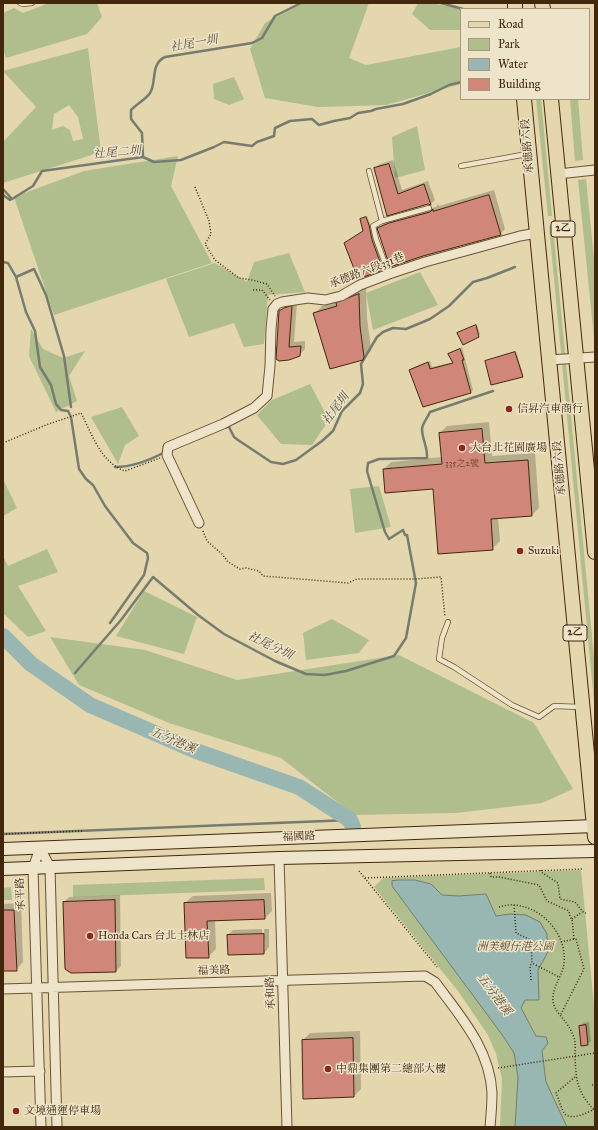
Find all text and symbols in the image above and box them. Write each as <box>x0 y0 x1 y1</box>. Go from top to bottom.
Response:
legend <box>460 8 590 100</box>
text: Road <box>498 17 524 31</box>
water label: 社尾一圳 <box>169 33 219 55</box>
text: Park <box>498 37 520 51</box>
text: Water <box>498 57 528 71</box>
text: Building <box>498 77 540 91</box>
street label: 承德路六段 <box>519 118 537 174</box>
water label: 社尾二圳 <box>92 144 142 162</box>
road number: 2乙 <box>551 221 575 237</box>
street label: 承德路六段331巷 <box>328 251 406 291</box>
water label: 社尾圳 <box>320 390 352 428</box>
place label: 信昇汽車商行 <box>517 402 583 416</box>
marker: 信昇汽車商行 <box>504 404 514 414</box>
street label: 承德路六段 <box>551 440 569 496</box>
place label: 大台北花園廣場 <box>470 441 547 455</box>
marker: 大台北花園廣場 <box>457 443 467 453</box>
house number: 335之2號 <box>445 459 479 469</box>
place label: Suzuki <box>528 544 559 558</box>
marker: Suzuki <box>515 546 525 556</box>
road number: 2乙 <box>563 625 587 641</box>
water label: 社尾分圳 <box>245 629 295 663</box>
water label: 五分港溪 <box>148 725 198 757</box>
street label: 福國路 <box>282 830 316 844</box>
street label: 承平路 <box>14 877 28 911</box>
place label: Honda Cars 台北士林店 <box>98 929 209 943</box>
marker: Honda Cars 台北士林店 <box>85 931 95 941</box>
park label: 洲美蜆仔港公園 <box>477 940 553 954</box>
street label: 福美路 <box>197 964 231 978</box>
water label: 五分港溪 <box>474 971 514 1019</box>
street label: 承和路 <box>264 976 278 1010</box>
place label: 中鼎集團第二總部大樓 <box>336 1062 446 1076</box>
marker: 中鼎集團第二總部大樓 <box>323 1064 333 1074</box>
place label: 文境通運停車場 <box>24 1104 101 1118</box>
marker: 文境通運停車場 <box>11 1106 21 1116</box>

